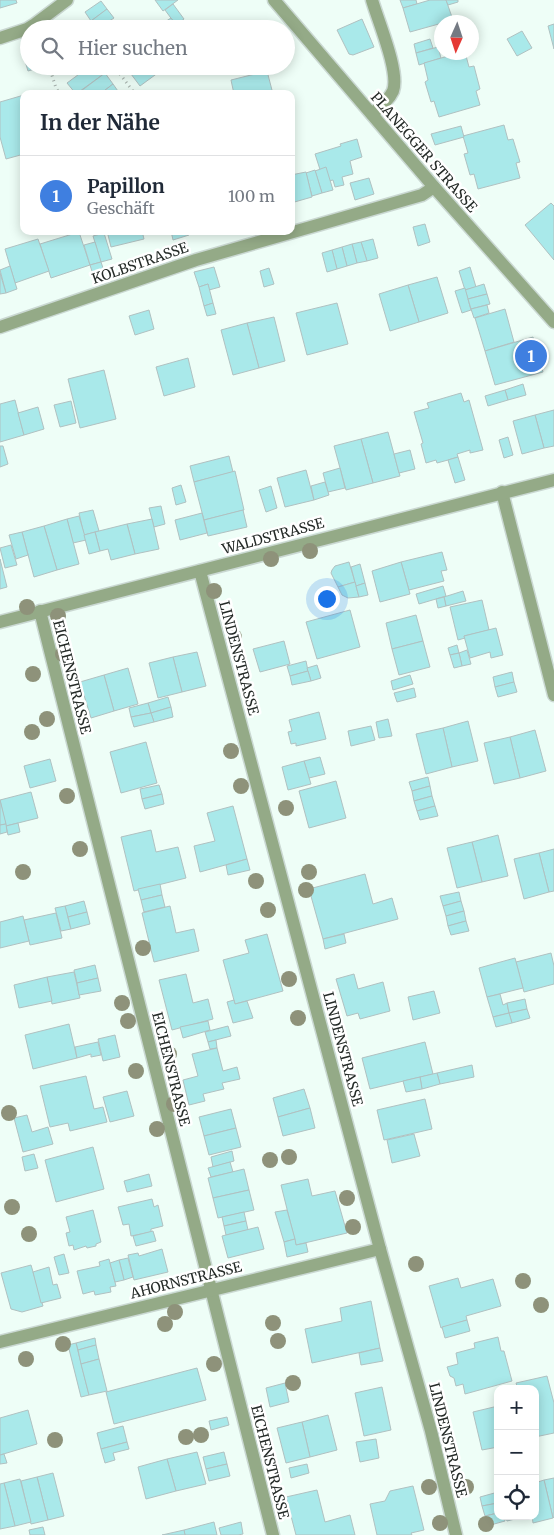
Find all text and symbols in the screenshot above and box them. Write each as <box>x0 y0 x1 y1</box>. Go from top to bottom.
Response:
north arrow <box>434 15 479 60</box>
search box <box>20 20 295 75</box>
icon: search <box>38 34 66 62</box>
text: Hier suchen <box>78 36 188 60</box>
street label: PLANEGGER STRASSE <box>367 88 481 216</box>
text: In der Nähe <box>40 109 160 136</box>
text: Papillon <box>87 174 165 198</box>
text: 1 <box>52 186 60 206</box>
text: 100 m <box>228 186 275 206</box>
text: Geschäft <box>87 198 155 218</box>
street label: KOLBSTRASSE <box>90 238 191 288</box>
pin: 1 <box>515 337 547 375</box>
street label: WALDSTRASSE <box>219 514 326 558</box>
your location <box>314 586 340 612</box>
street label: LINDENSTRASSE <box>215 599 263 717</box>
street label: EICHENSTRASSE <box>49 618 95 736</box>
street label: LINDENSTRASSE <box>319 990 367 1108</box>
street label: EICHENSTRASSE <box>148 1010 194 1128</box>
street label: AHORNSTRASSE <box>127 1257 244 1303</box>
street label: LINDENSTRASSE <box>425 1381 471 1499</box>
map controls <box>494 1385 539 1520</box>
button: + <box>494 1385 539 1430</box>
street label: EICHENSTRASSE <box>247 1403 293 1521</box>
button: − <box>494 1430 539 1475</box>
button: locate <box>494 1475 539 1520</box>

